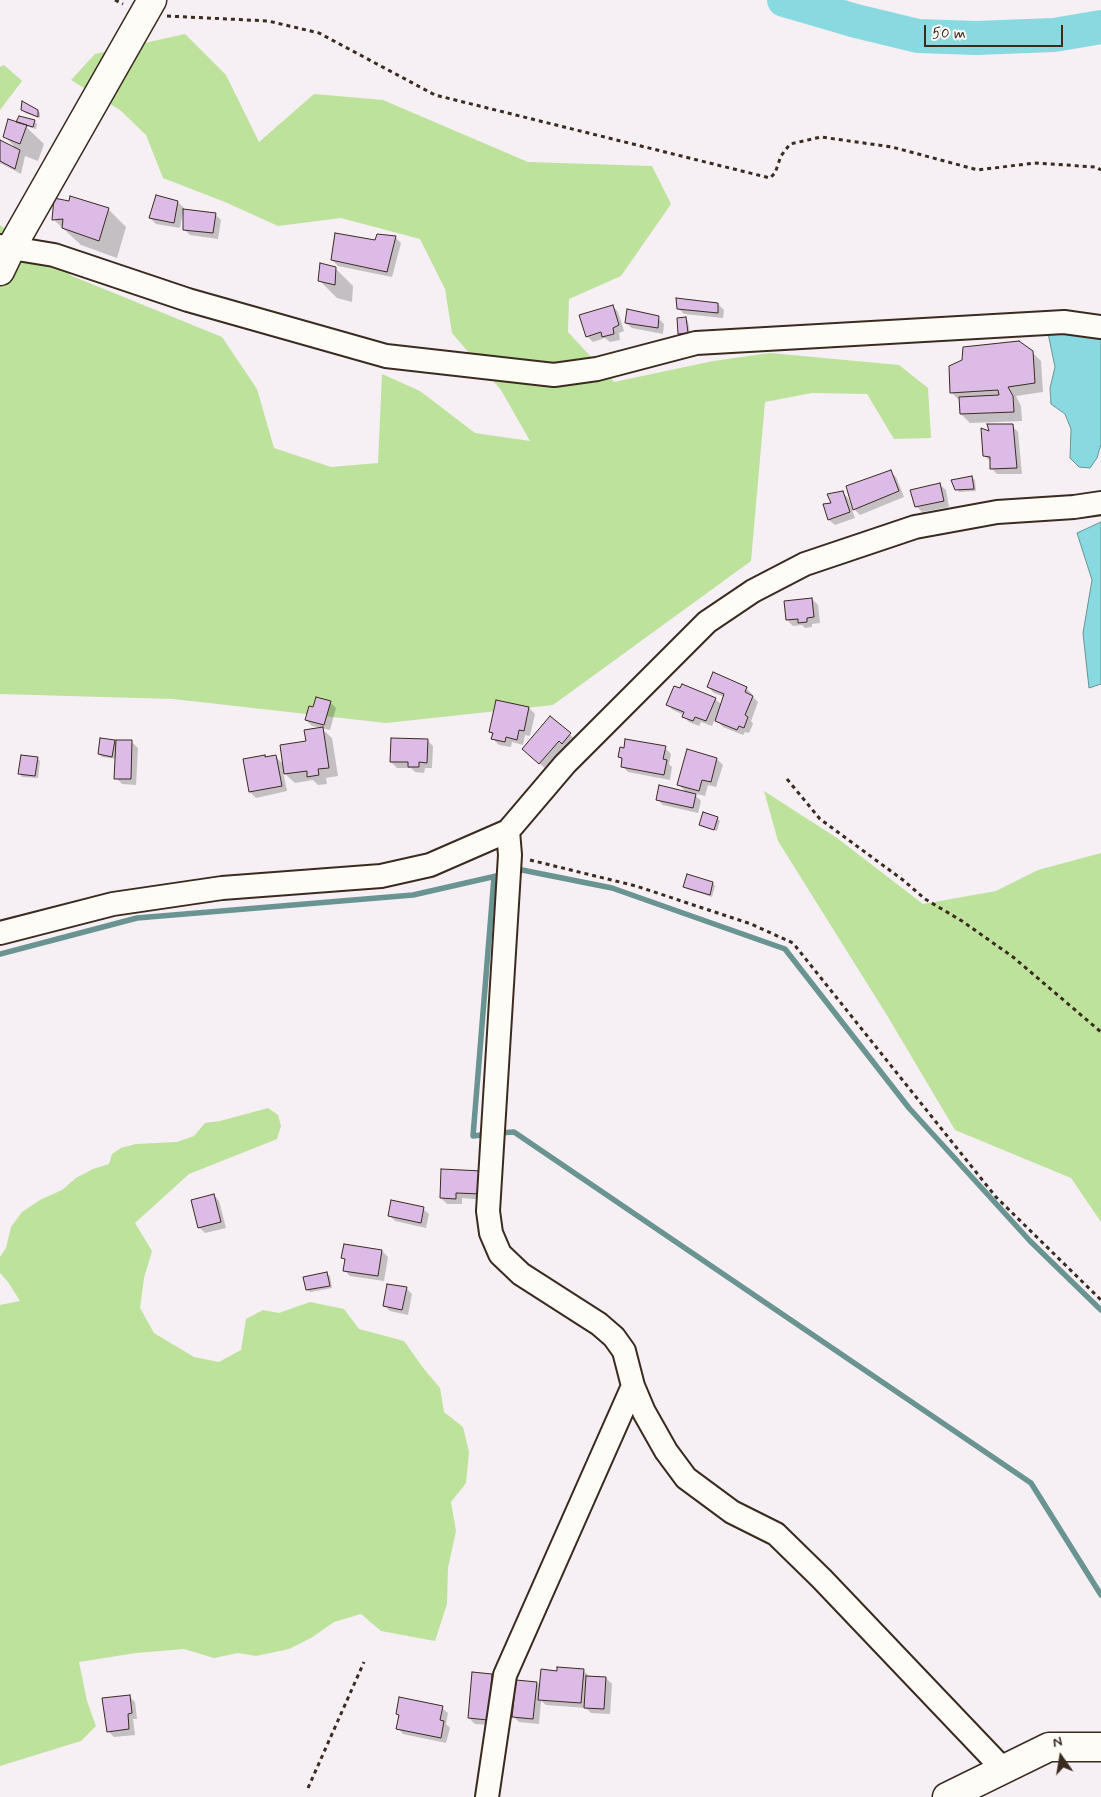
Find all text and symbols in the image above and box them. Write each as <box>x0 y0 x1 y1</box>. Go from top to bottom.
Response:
scale bar <box>926 15 1065 47</box>
text: 50 m <box>932 24 966 44</box>
north arrow <box>1036 1732 1086 1782</box>
text: N <box>1051 1733 1064 1752</box>

